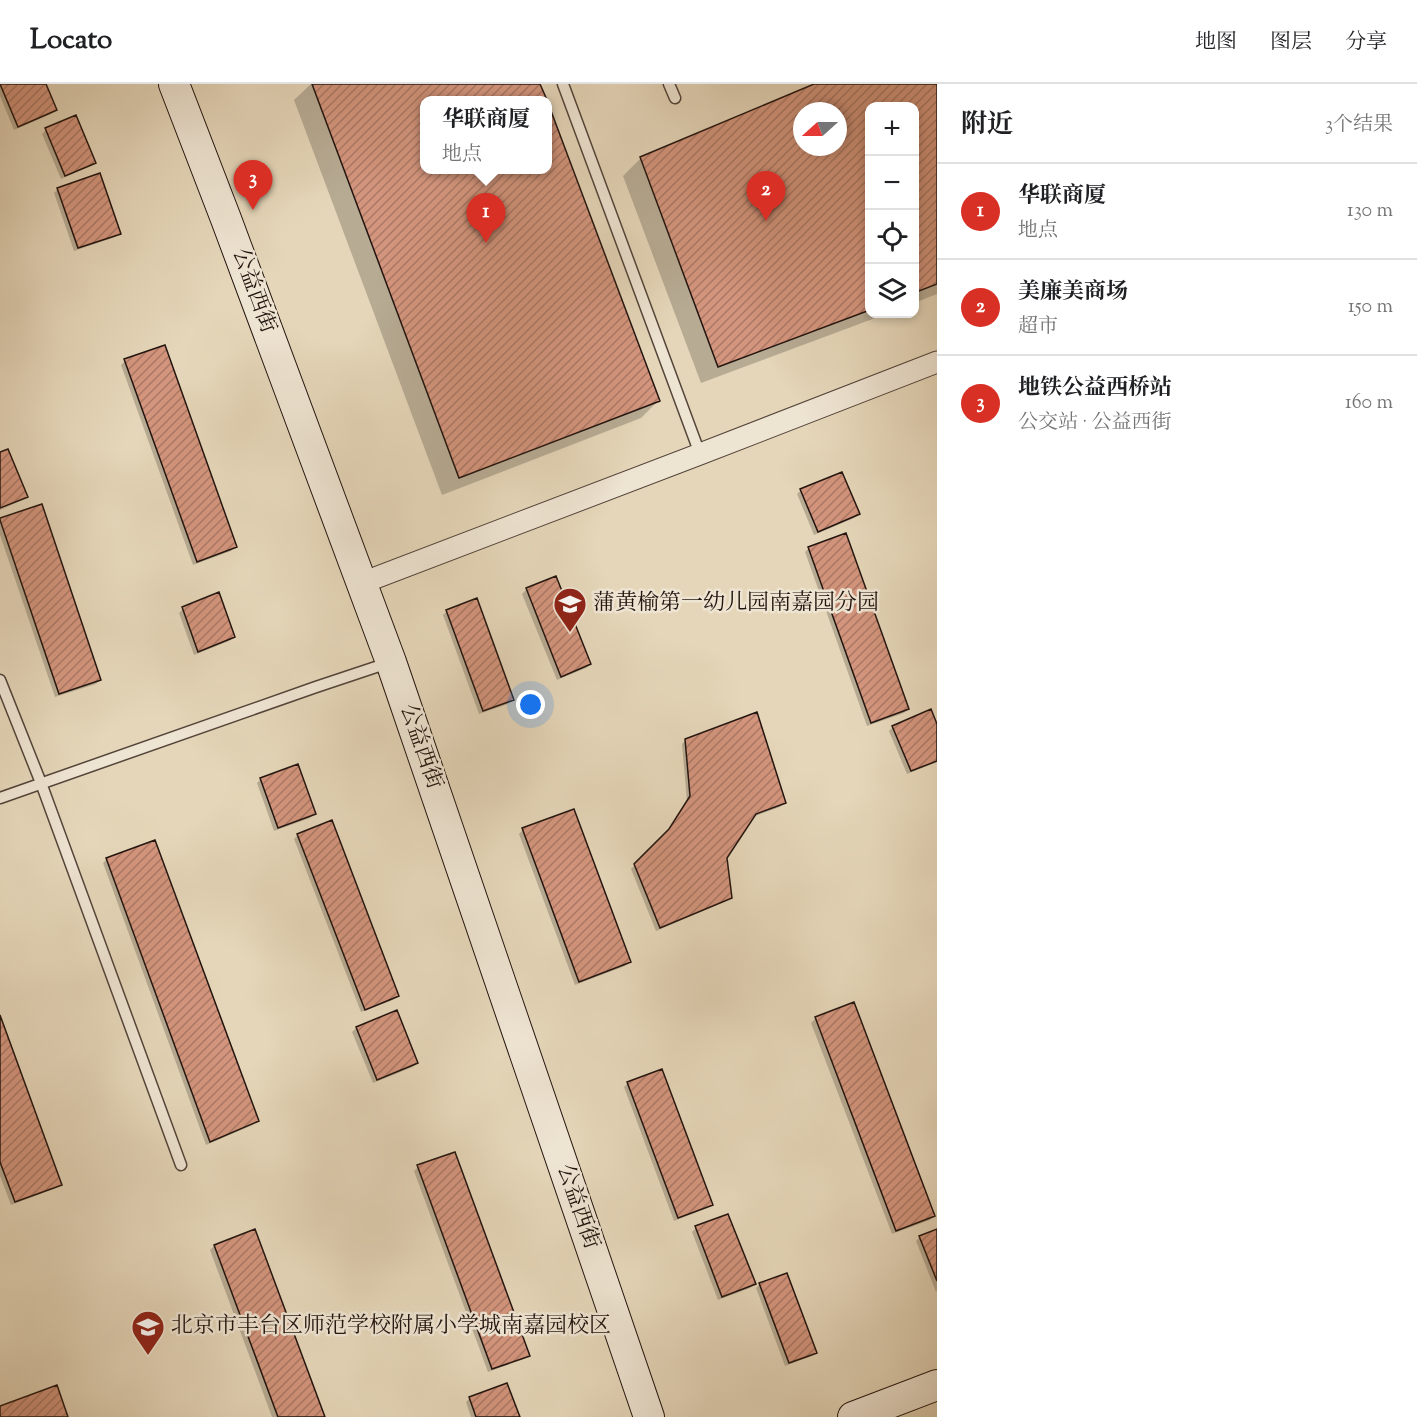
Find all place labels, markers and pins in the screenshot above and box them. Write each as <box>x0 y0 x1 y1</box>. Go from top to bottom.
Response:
pin: 3 <box>234 160 272 210</box>
pin: 2 <box>746 172 786 221</box>
pin: 1 <box>466 194 506 243</box>
school or university icon: 蒲黄榆第一幼儿园南嘉园分园 <box>552 586 588 633</box>
place label: 蒲黄榆第一幼儿园南嘉园分园 <box>593 588 879 620</box>
school or university icon: 北京市丰台区师范学校附属小学城南嘉园校区 <box>130 1309 166 1356</box>
place label: 北京市丰台区师范学校附属小学城南嘉园校区 <box>171 1311 611 1343</box>

